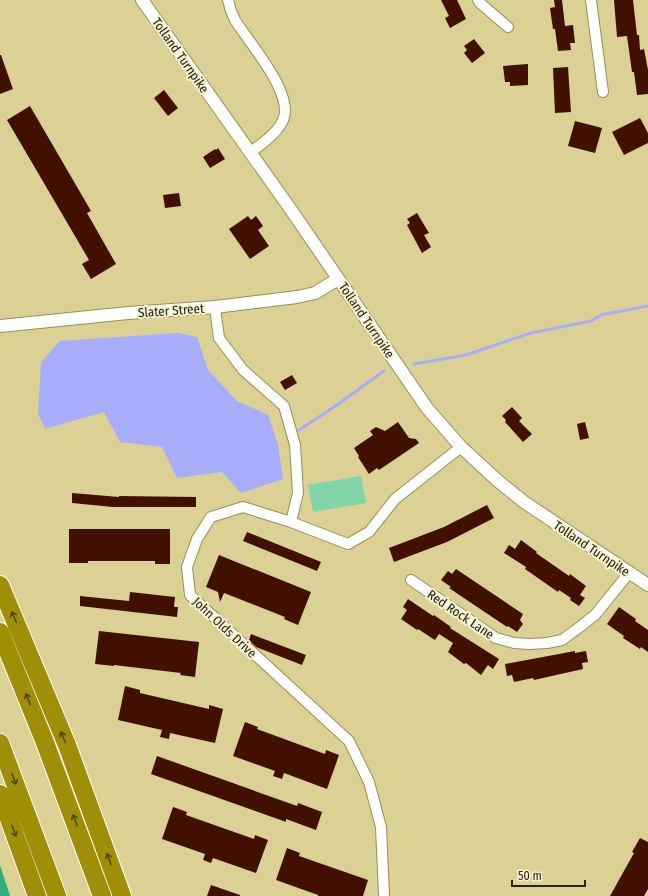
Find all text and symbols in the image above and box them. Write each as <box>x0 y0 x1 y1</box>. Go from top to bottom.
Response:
street label: Tolland Turnpike <box>149 15 212 96</box>
street label: Tolland Turnpike <box>336 279 398 361</box>
street label: Slater Street <box>137 301 205 320</box>
street label: Tolland Turnpike <box>551 517 633 579</box>
street label: Red Rock Lane <box>425 587 497 642</box>
street label: John Olds Drive <box>190 594 260 661</box>
one-way arrow <box>10 612 17 624</box>
one-way arrow <box>23 693 31 705</box>
one-way arrow <box>59 732 67 744</box>
one-way arrow <box>11 773 19 785</box>
one-way arrow <box>70 814 78 826</box>
one-way arrow <box>10 824 18 836</box>
one-way arrow <box>104 854 112 866</box>
scale bar <box>512 862 585 888</box>
text: 50 m <box>518 869 542 883</box>

